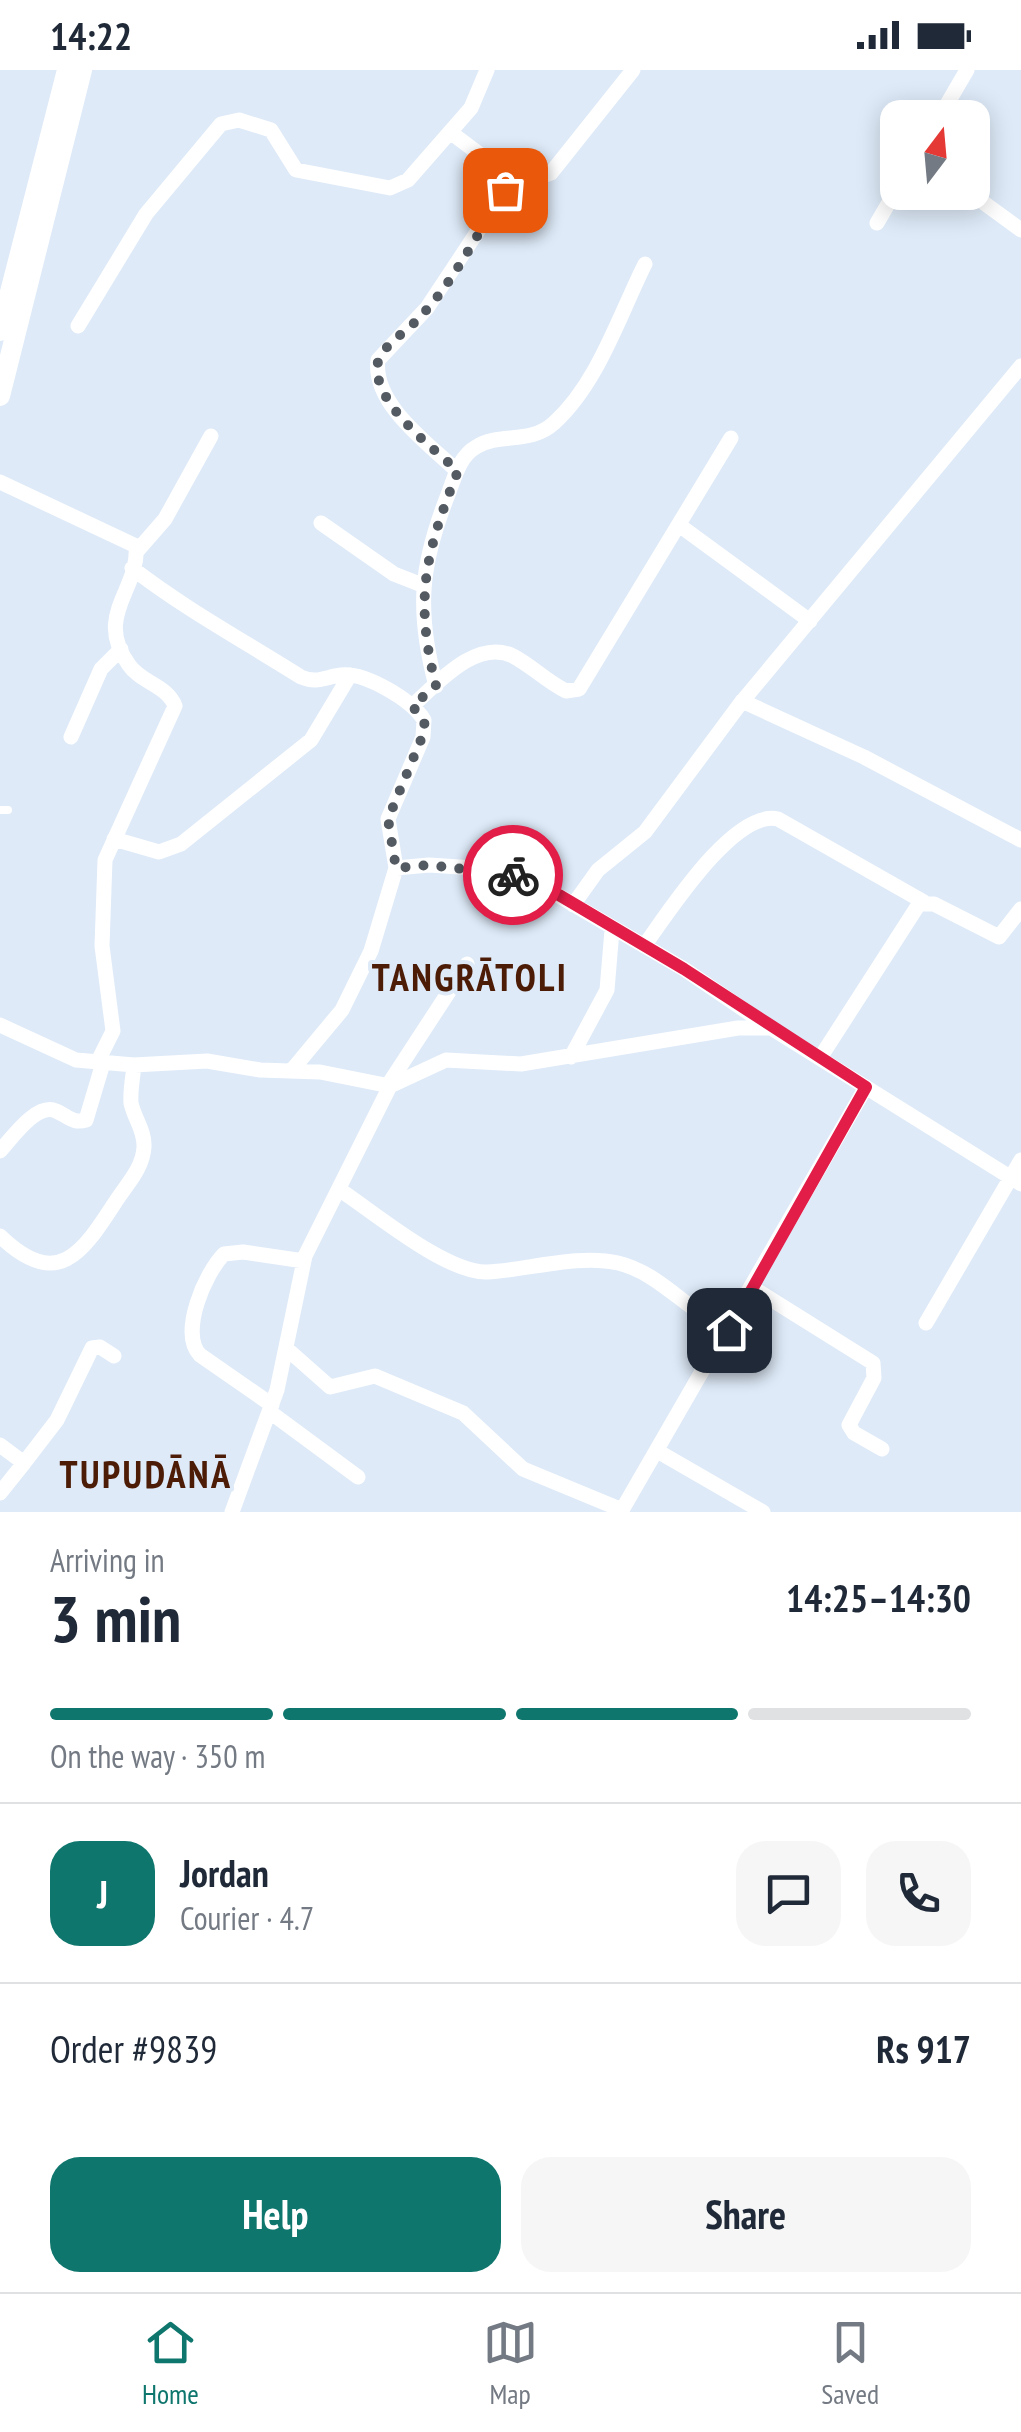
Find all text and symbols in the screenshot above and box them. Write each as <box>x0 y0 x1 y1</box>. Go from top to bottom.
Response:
text: 14:22 <box>50 11 132 60</box>
north arrow <box>880 100 990 210</box>
map controls <box>880 100 990 210</box>
pin <box>463 148 548 233</box>
icon: bag <box>478 163 533 218</box>
courier <box>463 825 563 925</box>
icon: bike <box>486 848 541 903</box>
district label: TANGRĀTOLI <box>372 952 568 1001</box>
pin <box>687 1288 772 1373</box>
icon: home <box>702 1303 757 1358</box>
district label: TUPUDĀNĀ <box>59 1449 233 1498</box>
text: Arriving in <box>50 1539 165 1581</box>
text: 14:25–14:30 <box>786 1573 971 1622</box>
text: 3 min <box>50 1576 181 1660</box>
text: On the way · 350 m <box>50 1735 265 1777</box>
button: chat <box>736 1841 841 1946</box>
button: phone <box>866 1841 971 1946</box>
text: Jordan <box>180 1848 269 1897</box>
text: J <box>97 1869 108 1918</box>
text: Courier · 4.7 <box>180 1897 314 1939</box>
text: Order #9839 <box>50 2024 217 2073</box>
text: Rs 917 <box>876 2024 971 2073</box>
button: Help <box>50 2157 501 2272</box>
button: Share <box>521 2157 971 2272</box>
tab: Home <box>142 2315 199 2412</box>
tab: Map <box>483 2315 538 2412</box>
tab: Saved <box>821 2315 879 2412</box>

